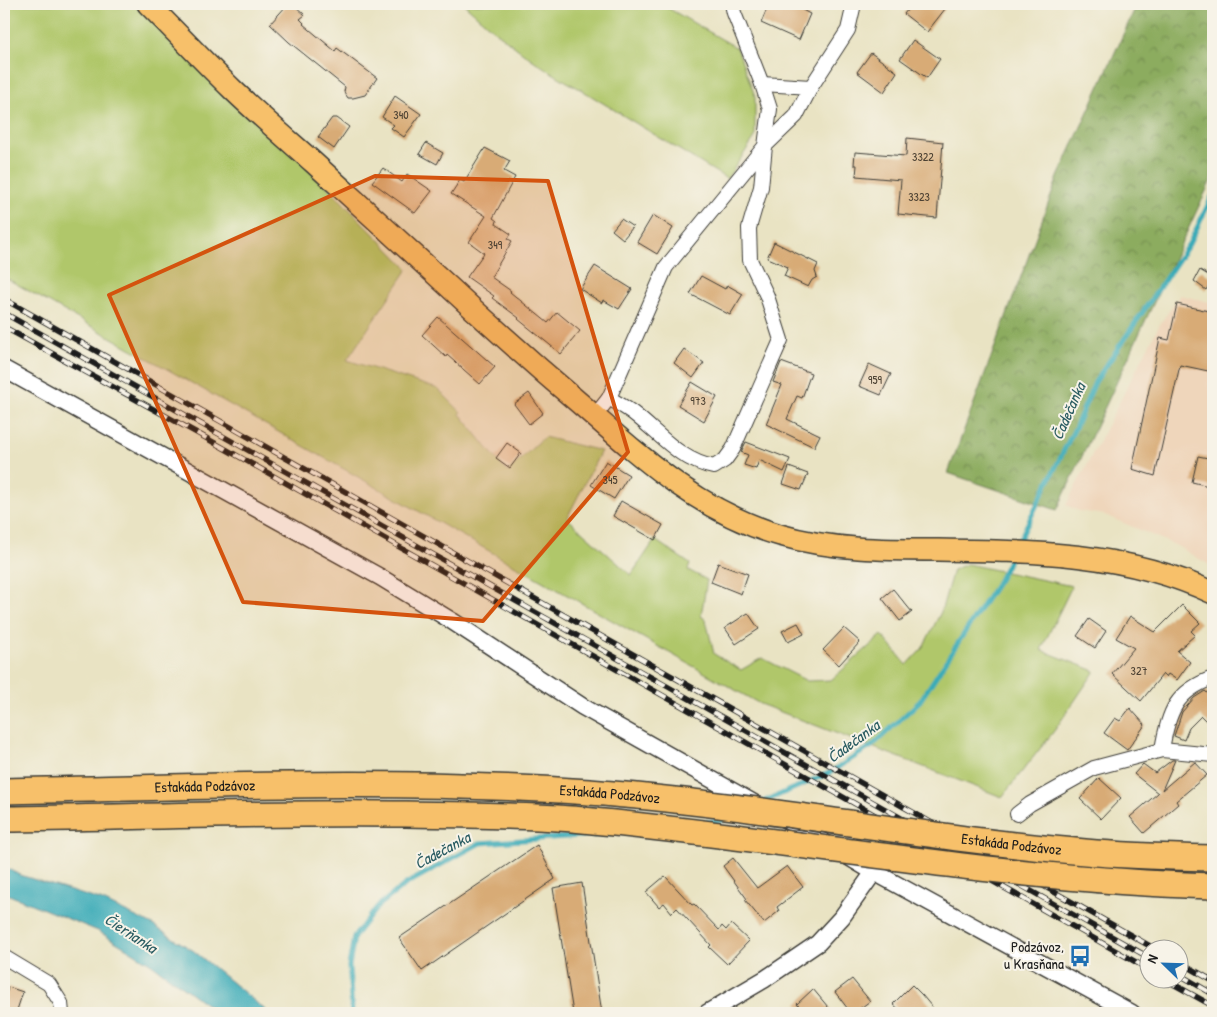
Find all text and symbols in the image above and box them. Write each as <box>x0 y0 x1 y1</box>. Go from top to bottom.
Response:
house number: 340 <box>393 106 409 123</box>
house number: 3322 <box>912 148 934 165</box>
house number: 3323 <box>908 188 930 205</box>
house number: 349 <box>488 236 503 253</box>
house number: 959 <box>868 371 883 388</box>
water label: Čadečanka <box>1046 377 1091 443</box>
house number: 973 <box>690 392 706 409</box>
house number: 345 <box>603 471 617 488</box>
house number: 327 <box>1131 662 1148 679</box>
water label: Čadečanka <box>822 713 885 768</box>
street label: Estakáda Podzávoz <box>154 774 256 797</box>
street label: Estakáda Podzávoz <box>559 779 662 808</box>
water label: Čadečanka <box>410 825 475 874</box>
street label: Estakáda Podzávoz <box>960 828 1063 860</box>
water label: Čierňanka <box>100 908 163 959</box>
place label: Podzávoz, u Krasňana <box>1004 936 1064 974</box>
north arrow <box>1140 940 1190 990</box>
bus stop icon: Podzávoz, u Krasňana <box>1067 943 1093 969</box>
text: N <box>1141 951 1162 966</box>

